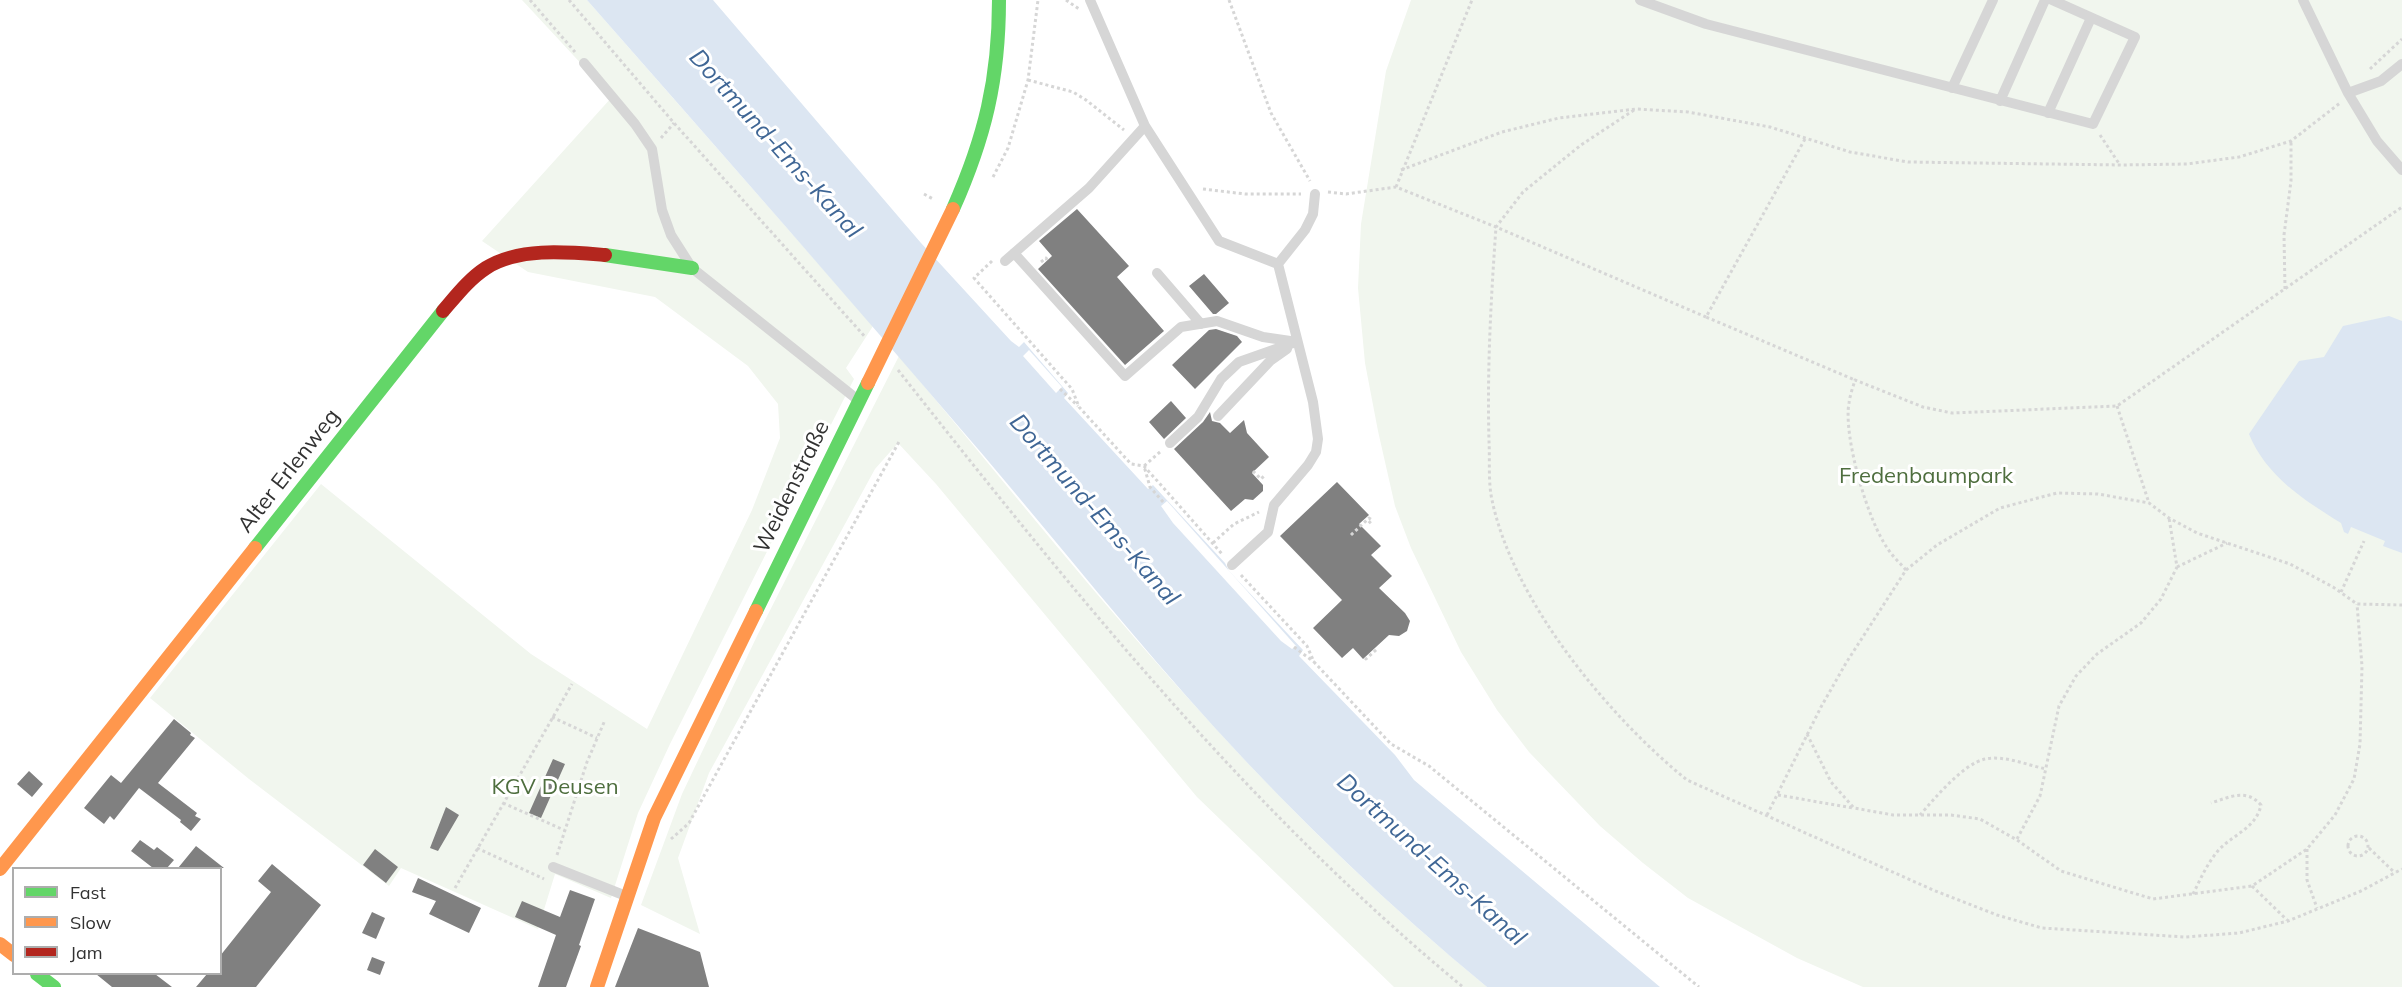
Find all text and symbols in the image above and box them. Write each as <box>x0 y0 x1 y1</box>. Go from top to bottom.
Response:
water label: Dortmund-Ems-Kanal <box>683 44 867 244</box>
street label: Alter Erlenweg <box>232 404 346 538</box>
water label: Dortmund-Ems-Kanal <box>1003 408 1185 612</box>
street label: Weidenstraße <box>749 417 835 557</box>
park label: Fredenbaumpark <box>1839 463 2013 489</box>
water label: Dortmund-Ems-Kanal <box>1331 768 1531 952</box>
park label: KGV Deusen <box>491 774 619 800</box>
legend <box>12 867 222 975</box>
text: Fast <box>70 881 106 904</box>
text: Slow <box>70 911 111 934</box>
text: Jam <box>70 941 103 964</box>

